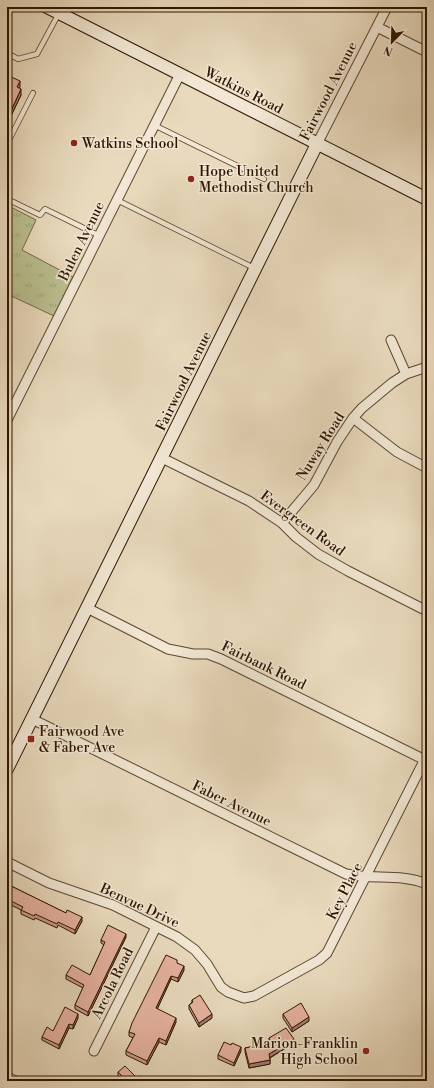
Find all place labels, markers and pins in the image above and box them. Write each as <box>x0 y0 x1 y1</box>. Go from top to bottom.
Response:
place label: Watkins School <box>81 135 178 153</box>
marker: Watkins School <box>69 138 79 148</box>
place label: Hope United Methodist Church <box>199 163 314 197</box>
marker: Hope United Methodist Church <box>186 174 196 184</box>
place label: Fairwood Ave & Faber Ave <box>39 723 124 757</box>
marker: Fairwood Ave & Faber Ave <box>26 734 36 744</box>
place label: Marion-Franklin High School <box>251 1035 359 1069</box>
marker: Marion-Franklin High School <box>361 1046 371 1056</box>

